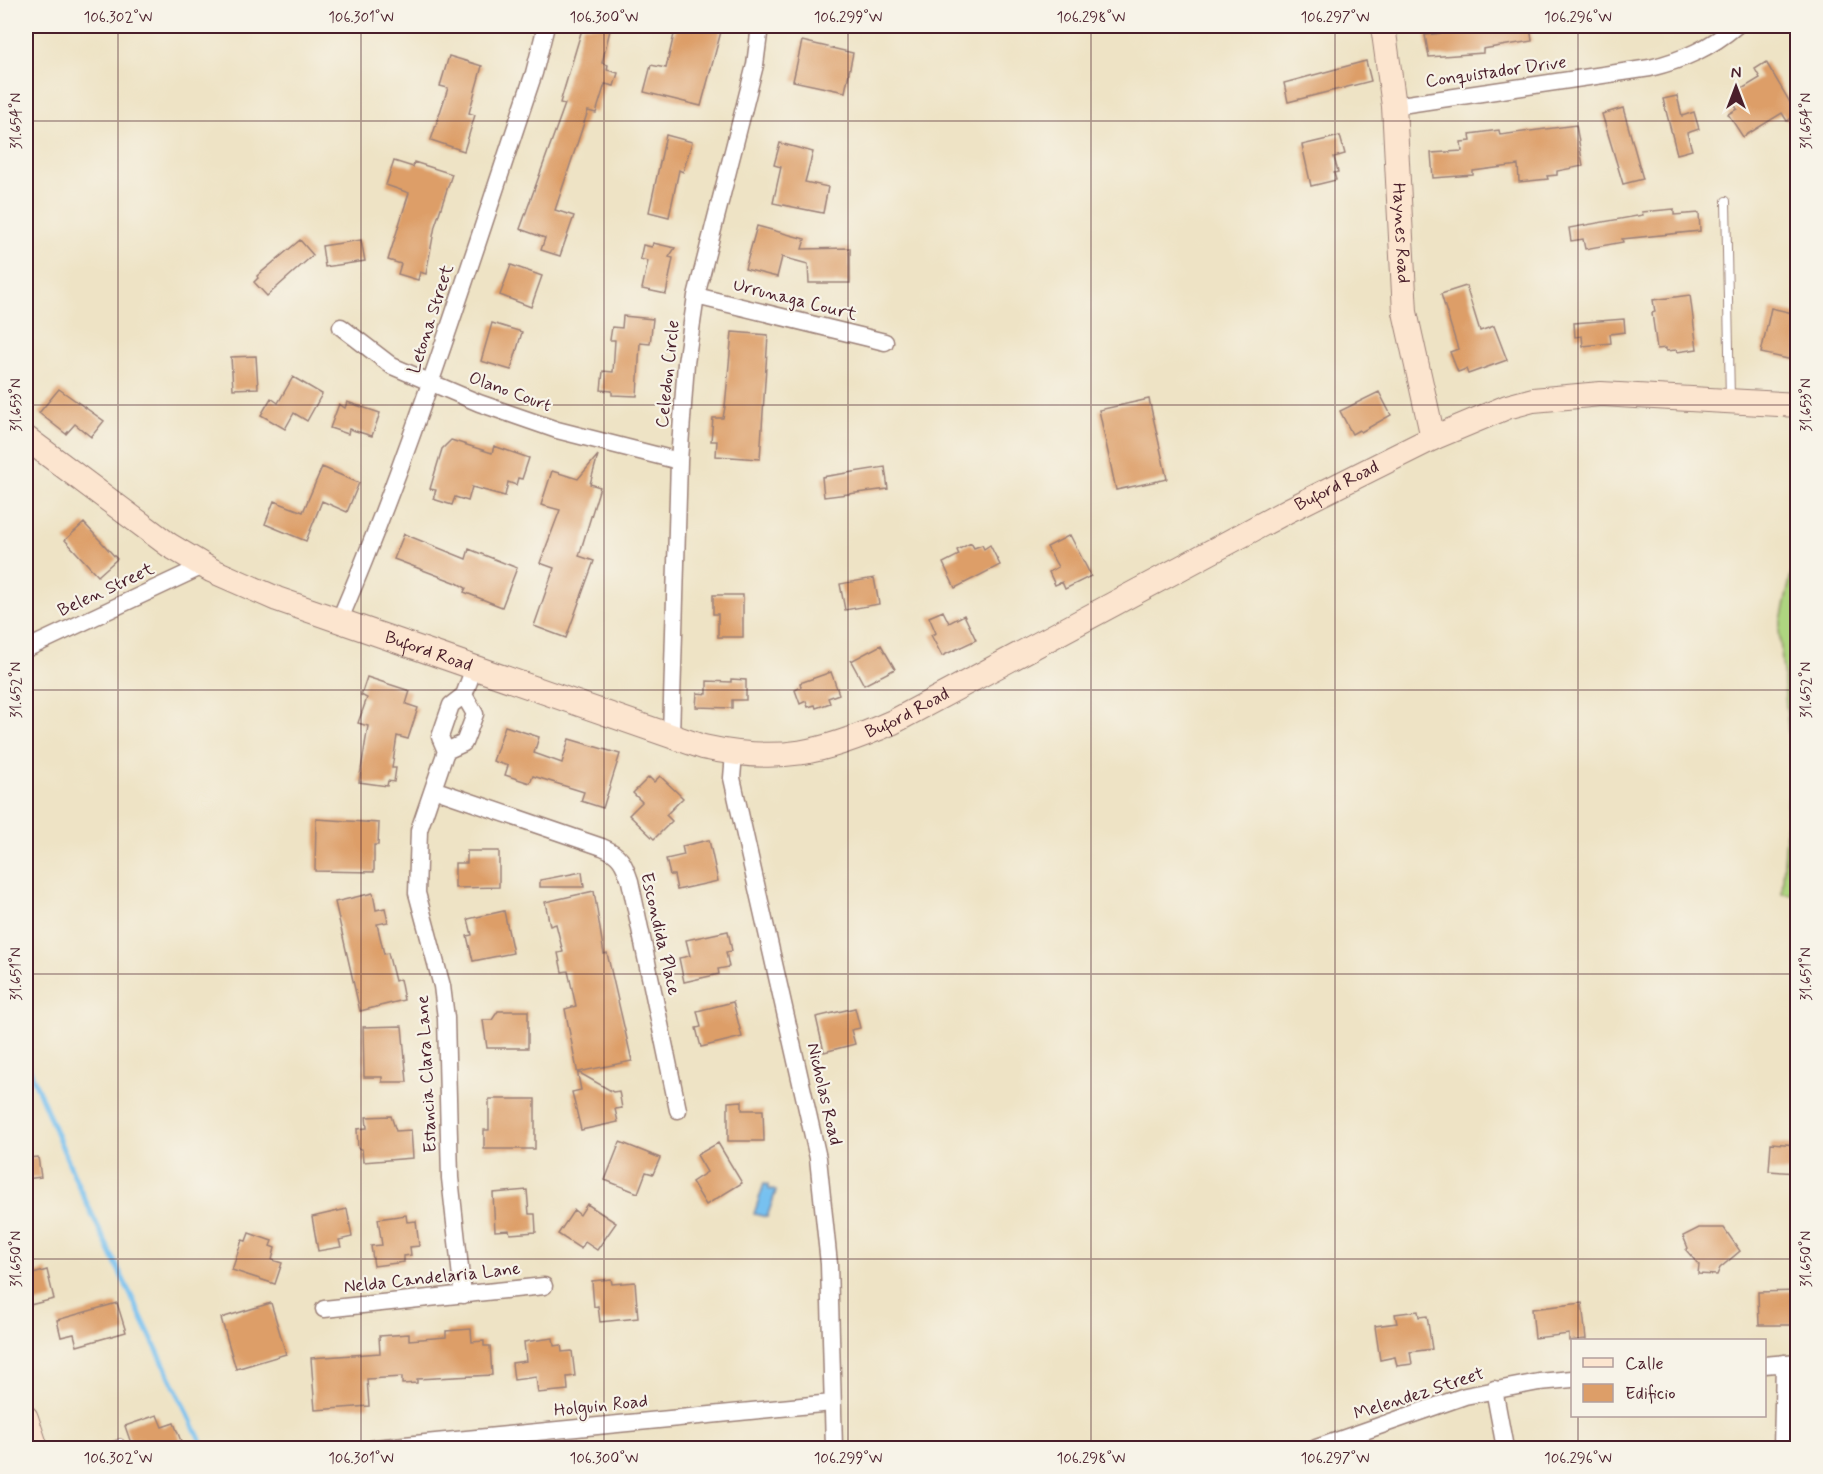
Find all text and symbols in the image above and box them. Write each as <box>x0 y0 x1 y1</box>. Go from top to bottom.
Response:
text: 106.302°W <box>84 8 152 28</box>
text: 106.301°W <box>328 8 394 28</box>
text: 106.300°W <box>570 8 638 28</box>
text: 106.299°W <box>814 8 882 28</box>
text: 106.298°W <box>1057 8 1125 28</box>
text: 106.297°W <box>1300 8 1370 28</box>
text: 106.296°W <box>1544 8 1612 28</box>
street label: Conquistador Drive <box>1424 50 1568 94</box>
north arrow <box>1706 57 1766 117</box>
text: N <box>1731 63 1741 84</box>
text: 31.654°N <box>7 93 27 149</box>
text: 31.654°N <box>1797 93 1817 149</box>
street label: Haynes Road <box>1386 182 1415 284</box>
street label: Letona Street <box>402 261 460 377</box>
street label: Urrunaga Court <box>731 273 860 327</box>
street label: Celedon Circle <box>650 319 686 429</box>
street label: Olano Court <box>465 366 555 418</box>
text: 31.653°N <box>7 378 27 432</box>
text: 31.653°N <box>1797 378 1817 432</box>
street label: Buford Road <box>1291 455 1383 517</box>
street label: Belen Street <box>54 557 158 623</box>
street label: Buford Road <box>382 625 476 678</box>
text: 31.652°N <box>7 662 27 718</box>
text: 31.652°N <box>1797 662 1817 718</box>
street label: Buford Road <box>862 682 953 744</box>
street label: Escondida Place <box>634 870 686 998</box>
text: 31.651°N <box>7 947 27 1001</box>
text: 31.651°N <box>1797 947 1817 1001</box>
street label: Estancia Clara Lane <box>411 994 443 1153</box>
street label: Nicholas Road <box>801 1040 847 1148</box>
text: 31.650°N <box>7 1231 27 1287</box>
text: 31.650°N <box>1797 1231 1817 1287</box>
street label: Nelda Candelaria Lane <box>342 1257 522 1299</box>
legend <box>1571 1339 1766 1417</box>
text: Calle <box>1625 1352 1664 1376</box>
street label: Melendez Street <box>1351 1362 1487 1426</box>
text: Edificio <box>1625 1382 1676 1406</box>
street label: Holguin Road <box>553 1389 649 1424</box>
text: 106.302°W <box>84 1449 152 1469</box>
text: 106.301°W <box>328 1449 394 1469</box>
text: 106.300°W <box>570 1449 638 1469</box>
text: 106.299°W <box>814 1449 882 1469</box>
text: 106.298°W <box>1057 1449 1125 1469</box>
text: 106.297°W <box>1300 1449 1370 1469</box>
text: 106.296°W <box>1544 1449 1612 1469</box>

